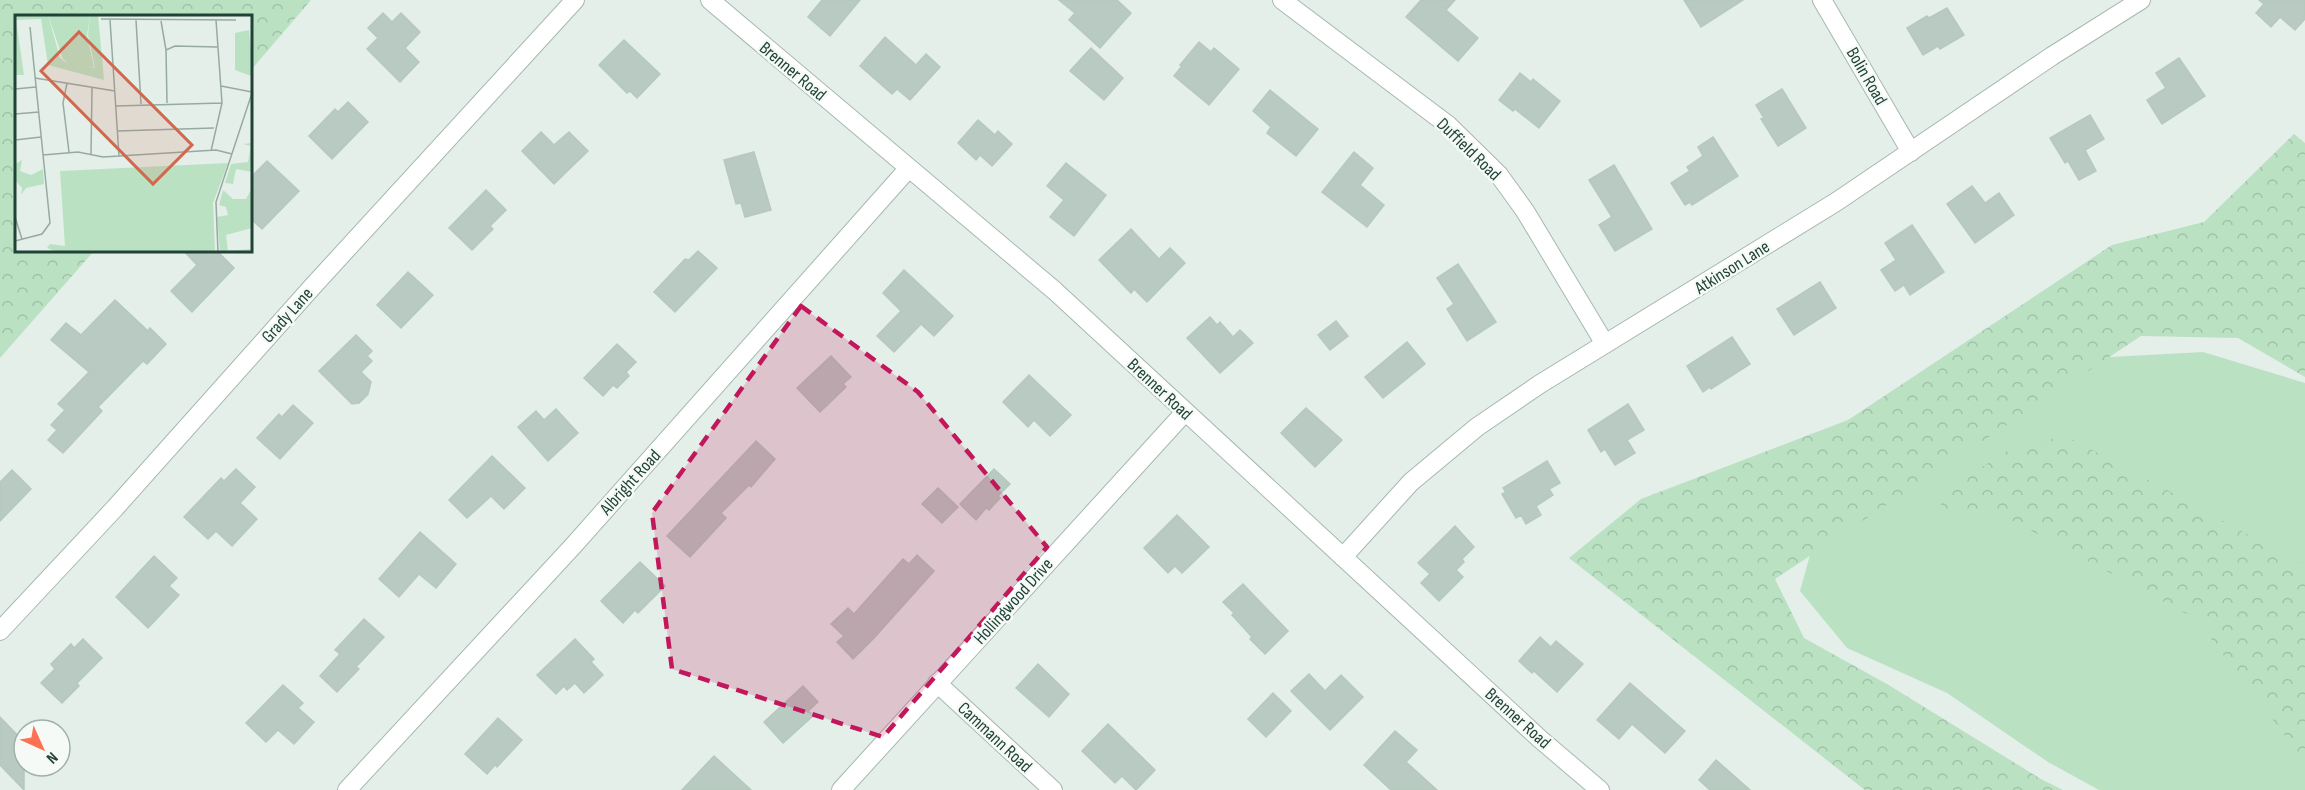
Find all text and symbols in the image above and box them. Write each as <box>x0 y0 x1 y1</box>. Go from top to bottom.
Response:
inset map <box>15 15 252 252</box>
street label: Brenner Road <box>755 37 830 105</box>
street label: Bolin Road <box>1842 44 1891 109</box>
street label: Duffield Road <box>1432 114 1505 185</box>
street label: Atkinson Lane <box>1690 236 1774 299</box>
street label: Grady Lane <box>257 284 317 347</box>
street label: Brenner Road <box>1123 354 1196 425</box>
street label: Albright Road <box>595 445 665 520</box>
street label: Hollingwood Drive <box>969 554 1057 649</box>
street label: Brenner Road <box>1481 684 1555 753</box>
street label: Cammann Road <box>953 698 1036 777</box>
north arrow <box>12 718 72 778</box>
text: N <box>42 748 61 767</box>

